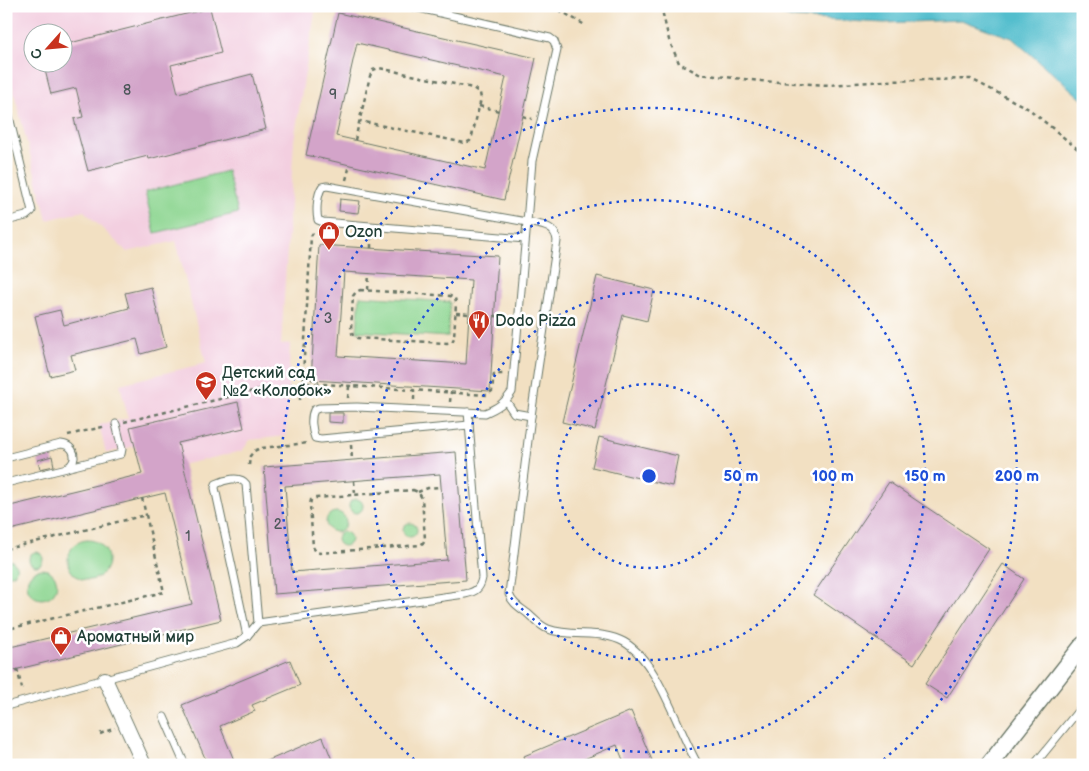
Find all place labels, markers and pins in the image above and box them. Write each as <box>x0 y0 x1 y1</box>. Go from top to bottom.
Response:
shop icon: Ozon <box>317 220 341 251</box>
place label: Ozon <box>345 223 383 242</box>
restaurant icon: Dodo Pizza <box>467 309 491 340</box>
place label: Dodo Pizza <box>495 312 576 331</box>
place label: Детский сад №2 «Колобок» <box>222 364 332 401</box>
school or university icon: Детский сад №2 «Колобок» <box>194 370 218 401</box>
centre of rings <box>640 467 658 485</box>
shop icon: Ароматный мир <box>49 625 73 656</box>
place label: Ароматный мир <box>76 628 194 647</box>

